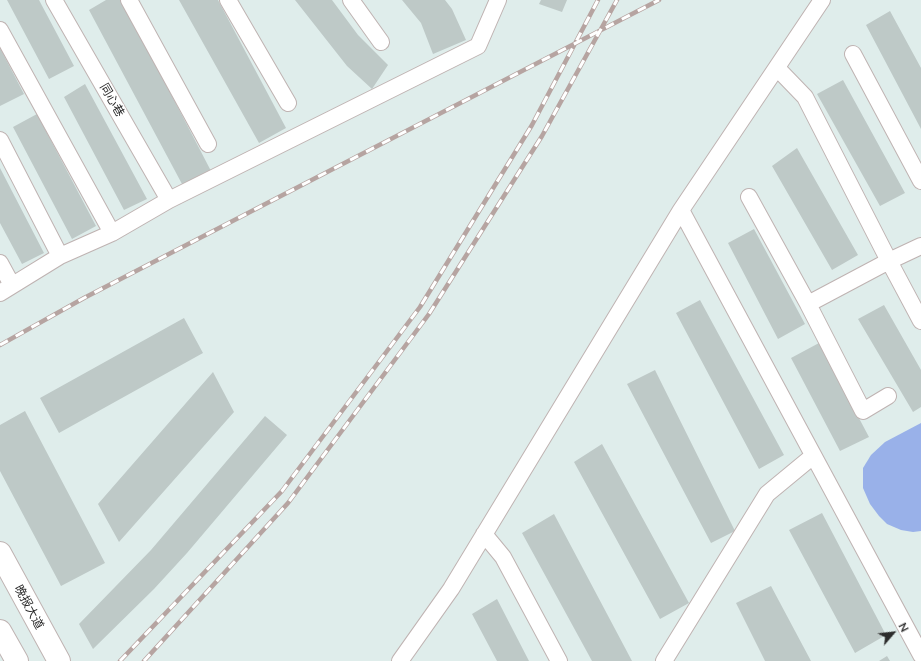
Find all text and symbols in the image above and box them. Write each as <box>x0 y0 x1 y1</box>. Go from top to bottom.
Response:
street label: 同心巷 <box>97 81 127 119</box>
street label: 晚报大道 <box>11 582 47 632</box>
north arrow <box>873 613 913 653</box>
text: N <box>896 620 912 634</box>

